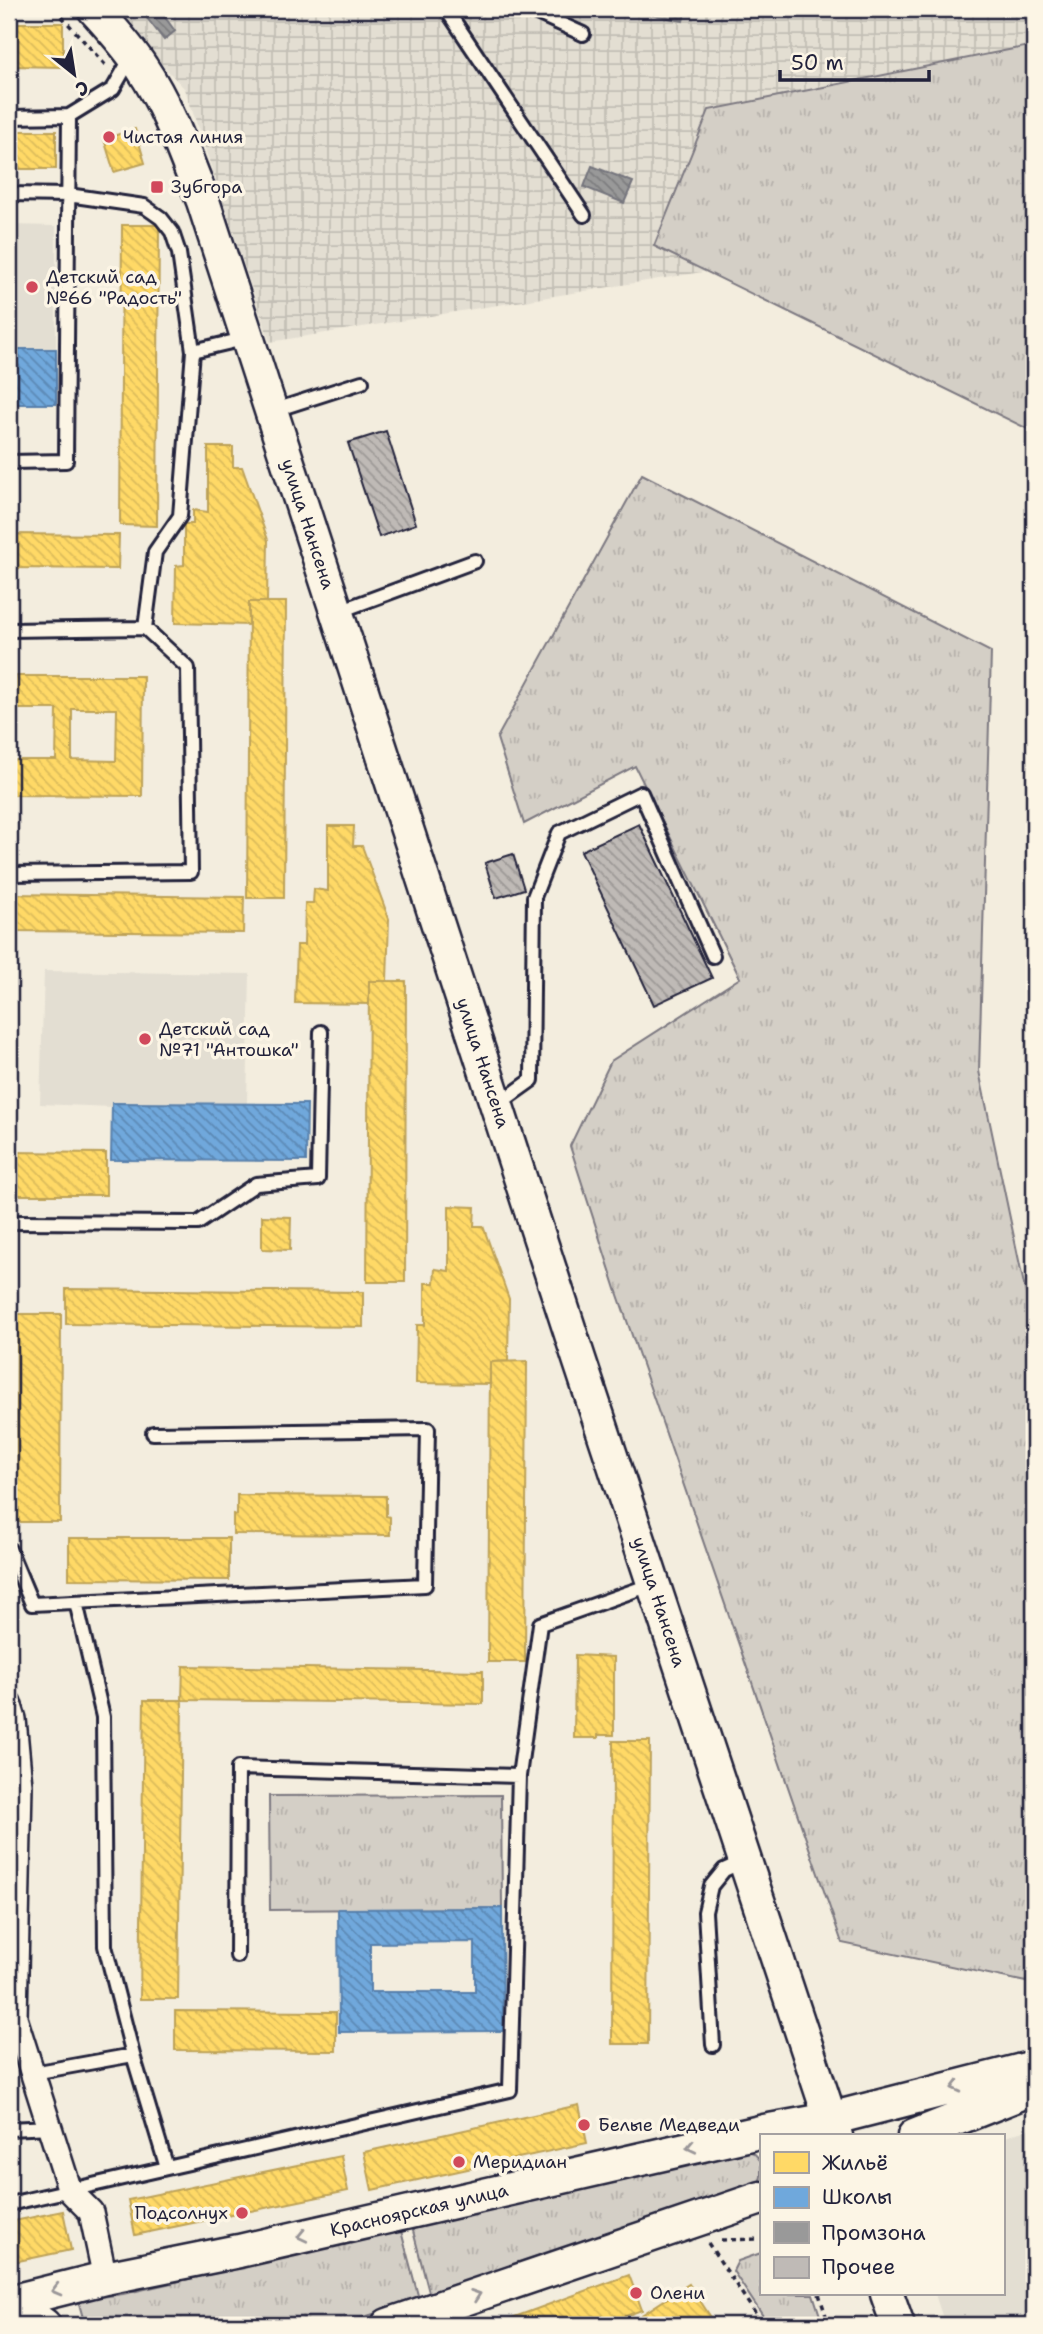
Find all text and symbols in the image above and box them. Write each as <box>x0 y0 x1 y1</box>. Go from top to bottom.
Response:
north arrow <box>38 38 108 108</box>
scale bar <box>780 38 929 82</box>
text: 50 m <box>791 49 844 77</box>
text: С <box>71 75 94 102</box>
place label: Чистая линия <box>123 125 243 149</box>
marker: Чистая линия <box>101 129 117 145</box>
place label: Зубгора <box>171 175 243 199</box>
marker: Зубгора <box>149 179 165 195</box>
place label: Детский сад №66 "Радость" <box>46 265 182 310</box>
marker: Детский сад №66 "Радость" <box>24 279 40 295</box>
street label: улица Нансена <box>276 456 340 592</box>
street label: улица Нансена <box>451 995 515 1131</box>
place label: Детский сад №71 "Антошка" <box>159 1017 299 1062</box>
marker: Детский сад №71 "Антошка" <box>137 1031 153 1047</box>
street label: улица Нансена <box>627 1534 691 1670</box>
one-way arrow <box>951 2079 963 2093</box>
place label: Белые Медведи <box>598 2113 740 2137</box>
marker: Белые Медведи <box>576 2117 592 2133</box>
legend <box>760 2134 1004 2296</box>
one-way arrow <box>685 2139 697 2154</box>
text: Жильё <box>822 2149 888 2177</box>
place label: Меридиан <box>473 2150 567 2174</box>
marker: Меридиан <box>451 2154 467 2170</box>
street label: Красноярская улица <box>328 2178 510 2242</box>
text: Школы <box>822 2183 892 2211</box>
place label: Подсолнух <box>135 2201 228 2225</box>
marker: Подсолнух <box>234 2205 250 2221</box>
text: Промзона <box>822 2219 925 2247</box>
one-way arrow <box>296 2228 308 2243</box>
text: Прочее <box>822 2253 895 2281</box>
place label: Олени <box>650 2281 705 2305</box>
one-way arrow <box>50 2282 62 2296</box>
marker: Олени <box>628 2285 644 2301</box>
one-way arrow <box>469 2289 482 2303</box>

